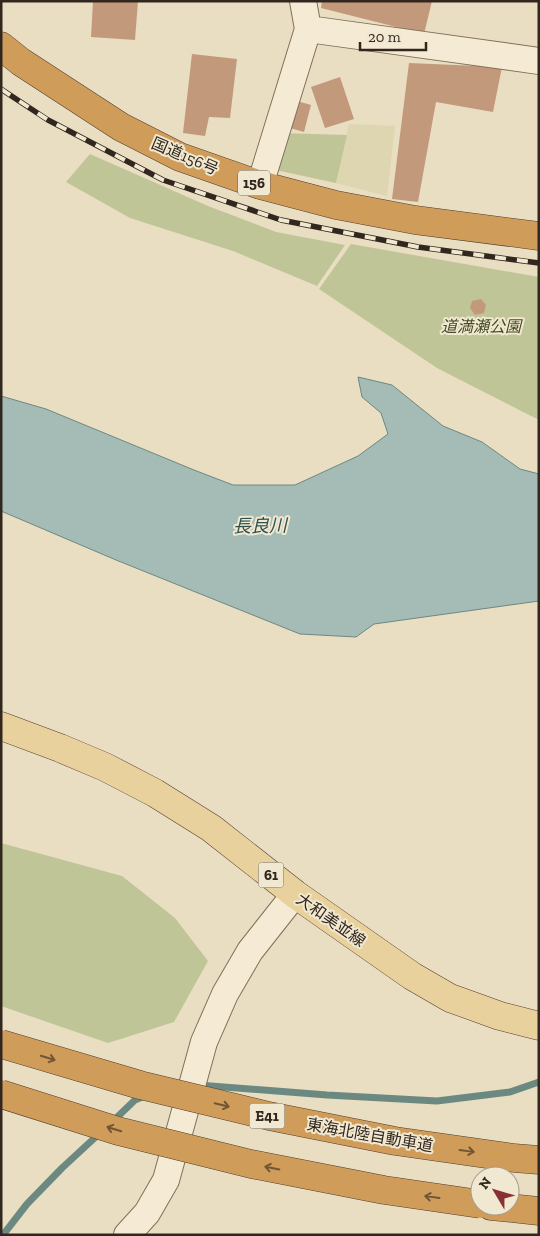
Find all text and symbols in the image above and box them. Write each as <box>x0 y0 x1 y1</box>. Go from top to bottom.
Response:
scale bar <box>360 20 426 52</box>
text: 20 m <box>368 28 401 46</box>
street label: 国道156号 <box>149 133 221 179</box>
road number: 156 <box>238 170 270 196</box>
park label: 道満瀬公園 <box>441 317 523 336</box>
water label: 長良川 <box>233 514 289 537</box>
road number: 61 <box>258 862 284 888</box>
street label: 大和美並線 <box>293 889 369 951</box>
one-way arrow <box>40 1053 56 1063</box>
one-way arrow <box>213 1101 229 1110</box>
road number: E41 <box>250 1104 284 1128</box>
street label: 東海北陸自動車道 <box>305 1115 435 1155</box>
one-way arrow <box>107 1124 123 1134</box>
one-way arrow <box>459 1147 475 1157</box>
one-way arrow <box>264 1163 280 1172</box>
north arrow <box>470 1166 520 1216</box>
text: N <box>475 1174 495 1193</box>
one-way arrow <box>424 1192 440 1202</box>

